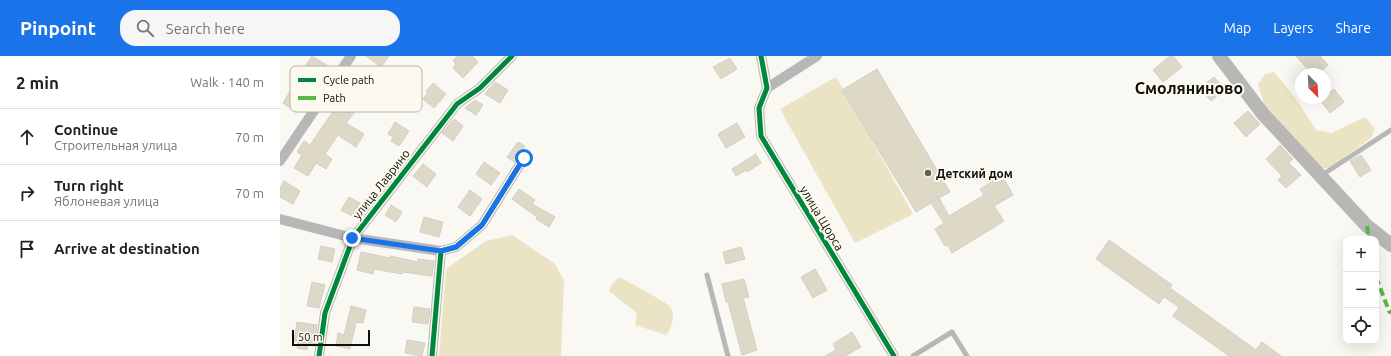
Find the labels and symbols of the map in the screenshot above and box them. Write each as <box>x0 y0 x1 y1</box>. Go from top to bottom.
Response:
legend <box>290 66 422 112</box>
north arrow <box>1295 68 1331 104</box>
text: Cycle path <box>323 74 374 86</box>
district label: Смоляниново <box>1135 79 1243 97</box>
text: Path <box>323 92 346 104</box>
street label: улица Лаврино <box>350 147 412 221</box>
route start <box>515 149 533 167</box>
place label: Детский дом <box>936 167 1013 180</box>
marker: Детский дом <box>923 168 933 178</box>
street label: улица Щорса <box>798 183 846 253</box>
route end <box>343 229 361 247</box>
scale bar <box>292 328 370 347</box>

